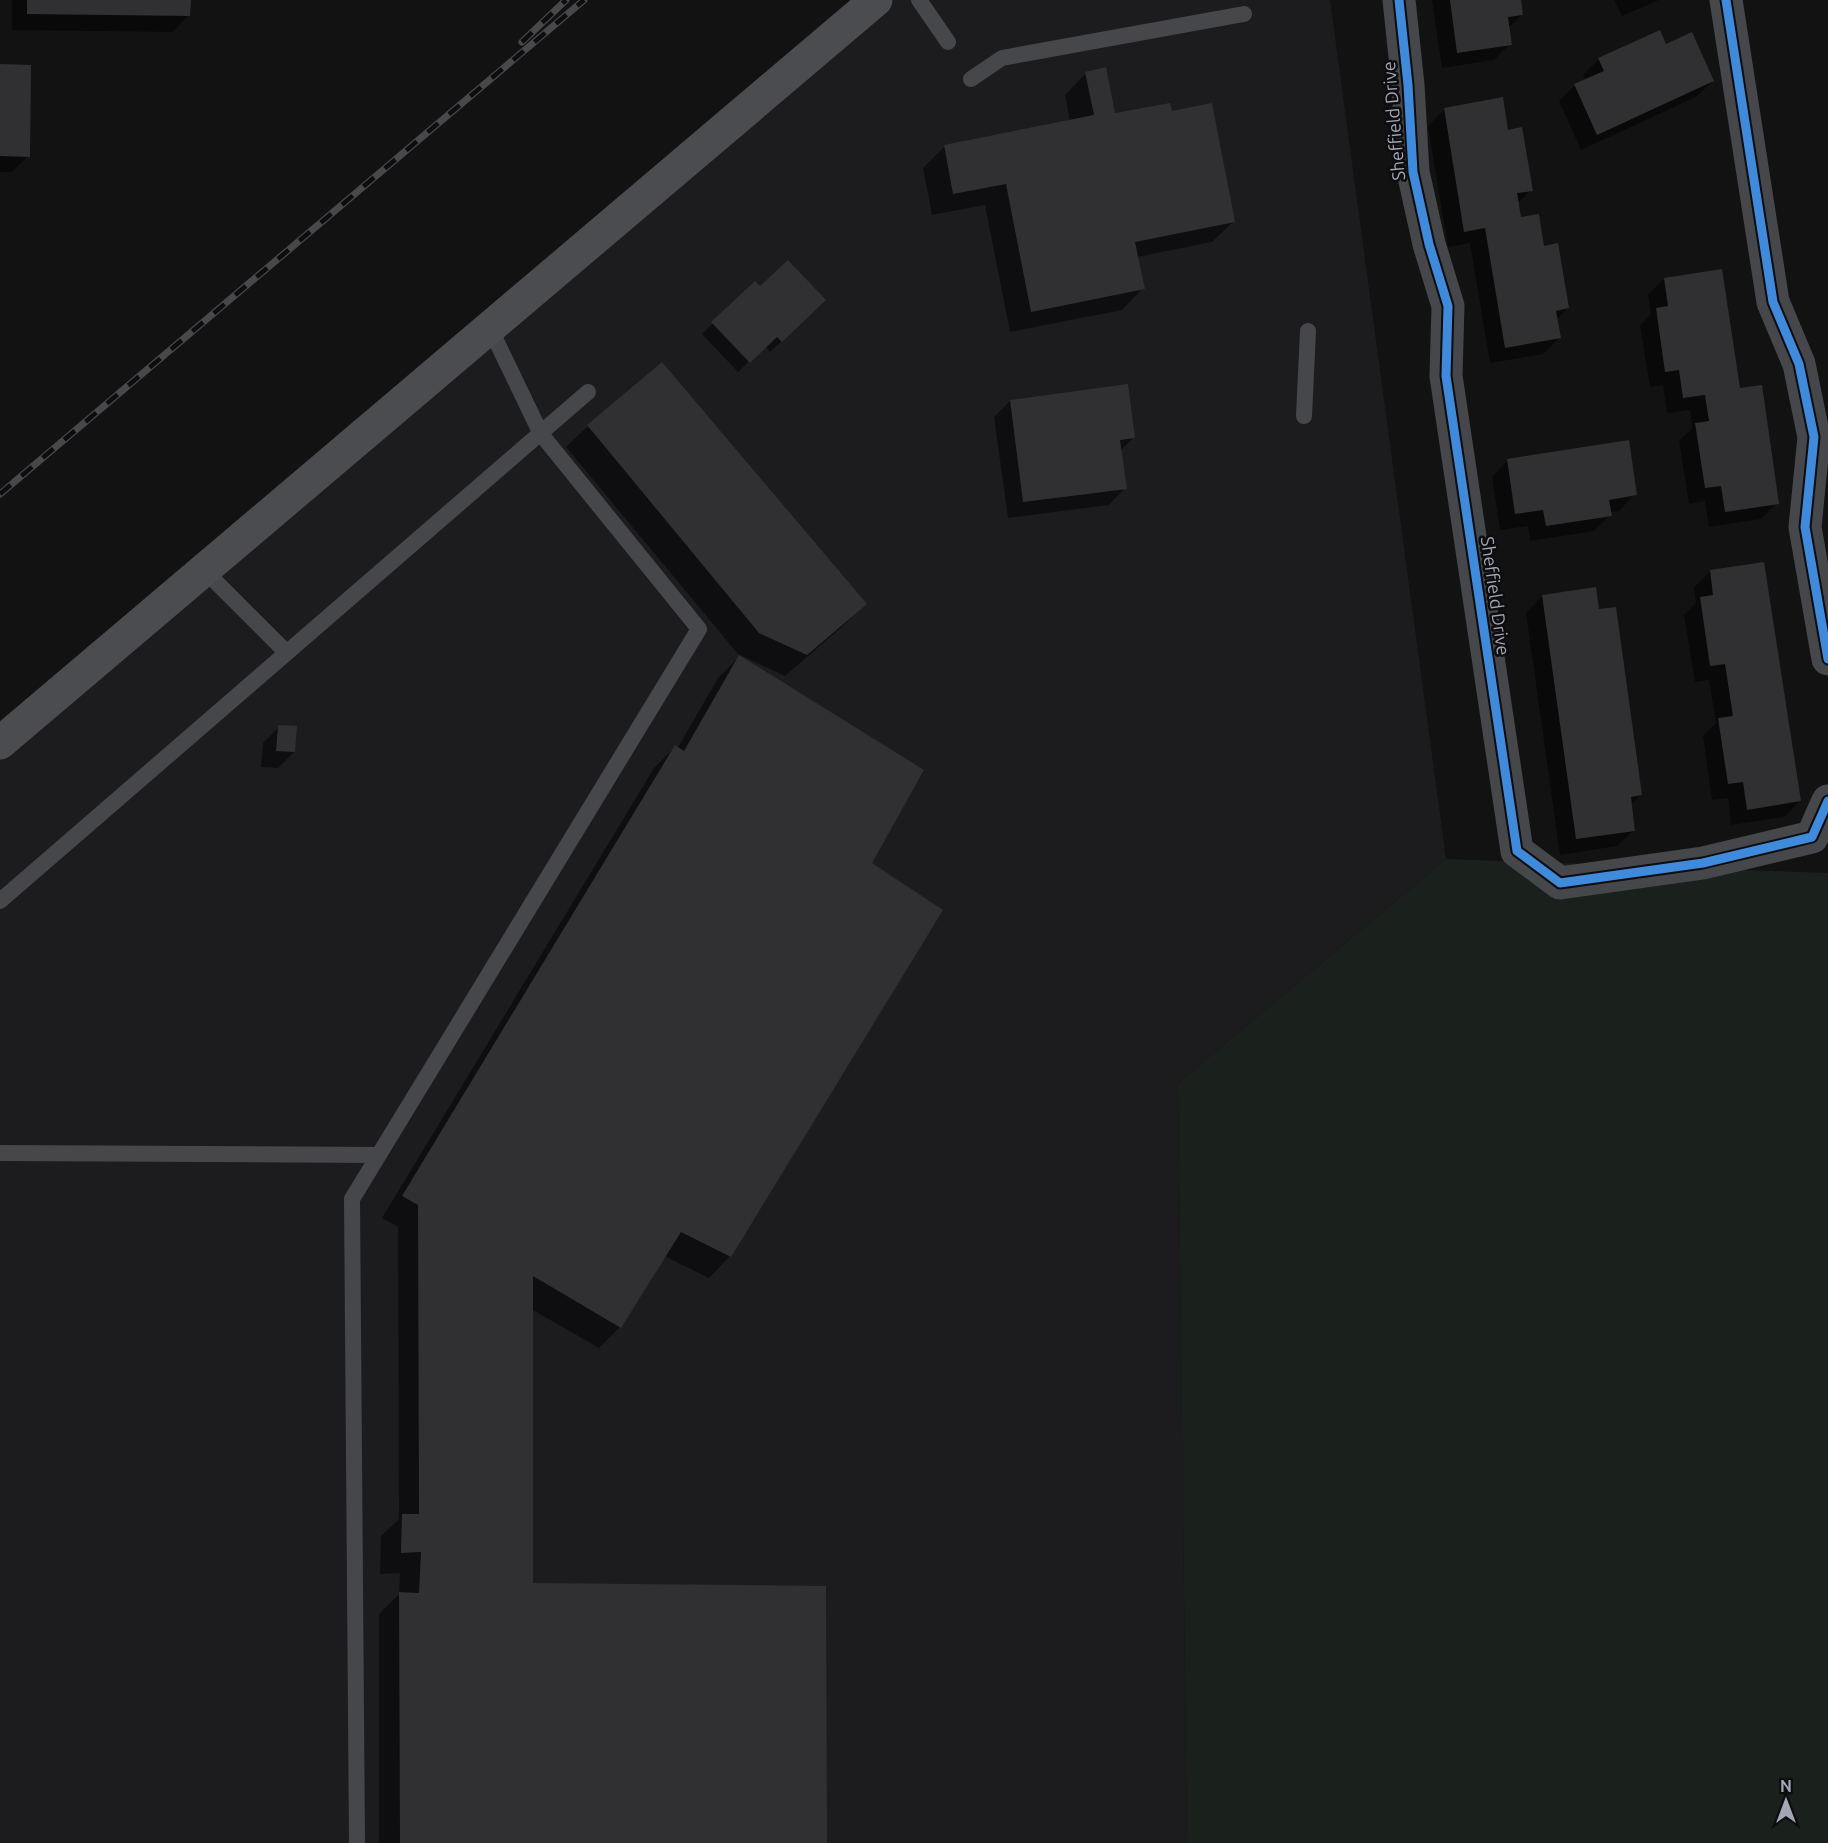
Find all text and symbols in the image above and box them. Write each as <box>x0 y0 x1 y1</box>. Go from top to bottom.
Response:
street label: Sheffield Drive <box>1378 61 1408 182</box>
street label: Sheffield Drive <box>1478 535 1514 656</box>
north arrow <box>1756 1771 1816 1831</box>
text: N <box>1780 1777 1792 1795</box>

